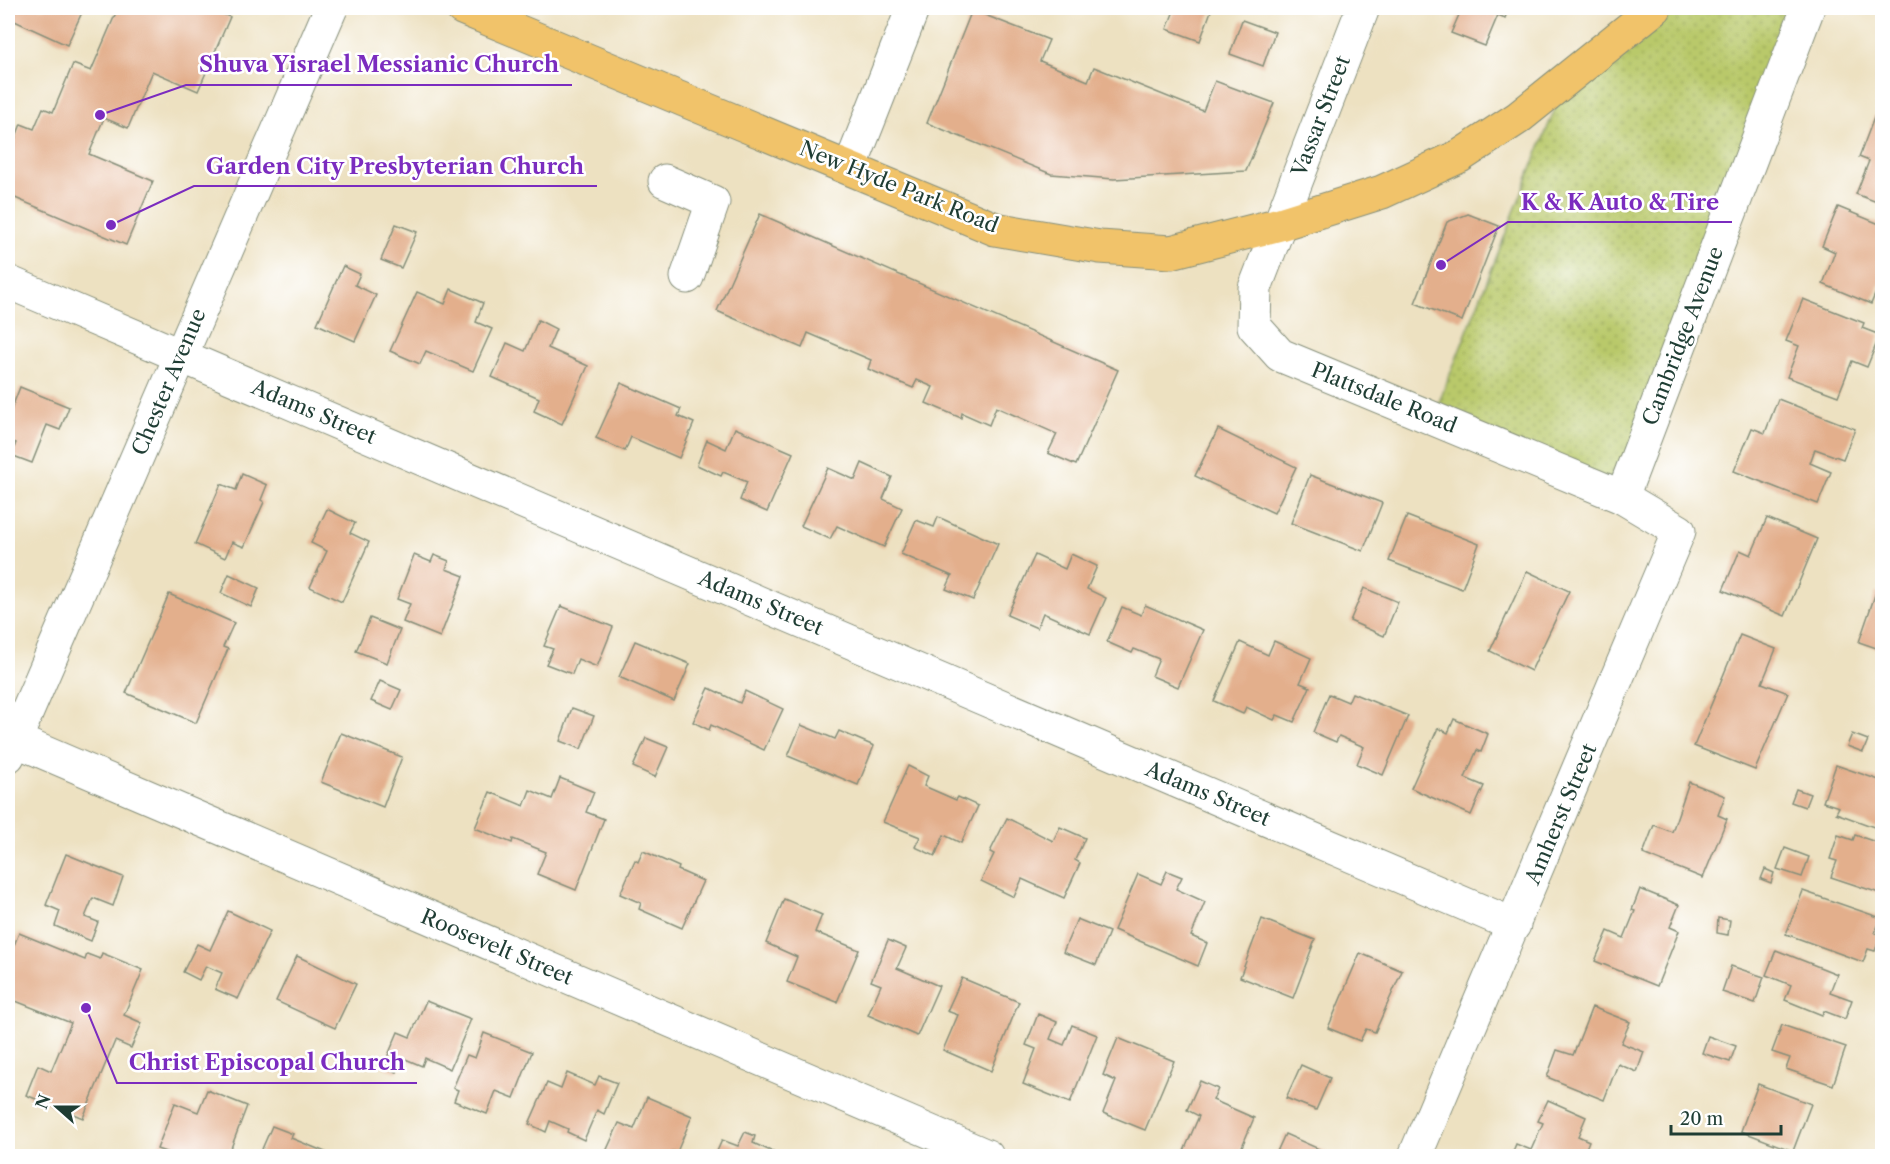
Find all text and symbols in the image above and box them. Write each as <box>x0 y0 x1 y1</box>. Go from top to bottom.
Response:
callout: Shuva Yisrael Messianic Church <box>186 45 572 85</box>
text: Shuva Yisrael Messianic Church <box>199 51 559 78</box>
street label: Vassar Street <box>1286 51 1355 181</box>
street label: New Hyde Park Road <box>796 135 1002 238</box>
callout: Garden City Presbyterian Church <box>194 146 597 186</box>
text: Garden City Presbyterian Church <box>206 153 584 180</box>
callout: K & K Auto & Tire <box>1508 182 1732 222</box>
text: K & K Auto & Tire <box>1521 189 1719 216</box>
street label: Cambridge Avenue <box>1637 243 1728 429</box>
street label: Chester Avenue <box>126 305 211 459</box>
street label: Plattsdale Road <box>1308 357 1461 438</box>
street label: Adams Street <box>247 374 381 449</box>
street label: Adams Street <box>694 565 828 640</box>
street label: Amherst Street <box>1519 739 1602 889</box>
street label: Adams Street <box>1141 756 1275 831</box>
street label: Roosevelt Street <box>417 903 578 990</box>
callout: Christ Episcopal Church <box>117 1043 417 1083</box>
text: Christ Episcopal Church <box>129 1049 405 1076</box>
north arrow <box>27 1077 87 1137</box>
text: N <box>31 1091 55 1112</box>
scale bar <box>1671 1098 1780 1136</box>
text: 20 m <box>1680 1108 1724 1130</box>

